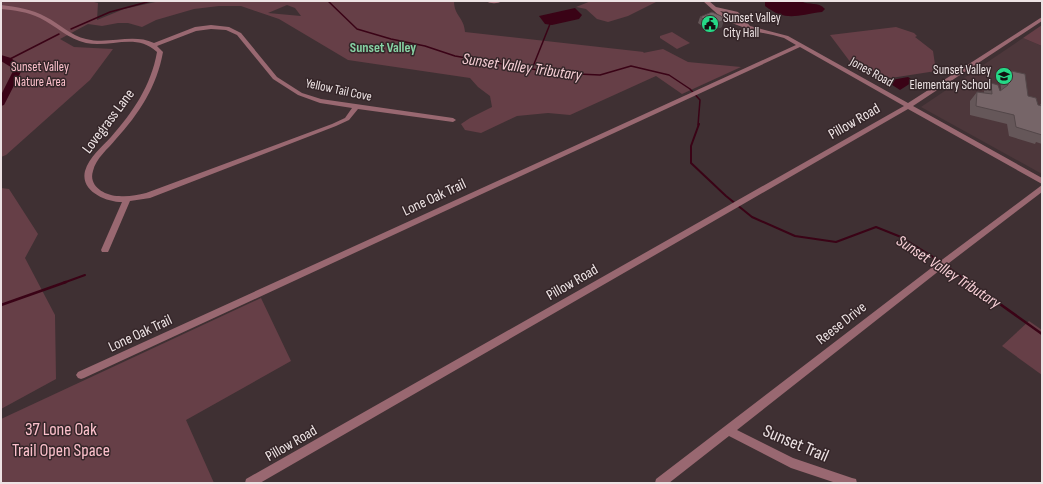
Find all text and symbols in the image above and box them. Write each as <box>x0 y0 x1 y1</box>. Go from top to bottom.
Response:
place label: Sunset Valley City Hall <box>723 10 781 41</box>
public building icon: Sunset Valley City Hall <box>700 14 720 34</box>
district label: Sunset Valley <box>350 39 416 56</box>
water label: Sunset Valley Tributary <box>461 50 584 85</box>
street label: Jones Road <box>846 53 896 90</box>
park label: Sunset Valley Nature Area <box>11 59 69 90</box>
place label: Sunset Valley Elementary School <box>909 62 991 93</box>
school or university icon: Sunset Valley Elementary School <box>994 66 1014 86</box>
street label: Yellow Tail Cove <box>304 75 373 105</box>
street label: Lovegrass Lane <box>78 85 139 157</box>
street label: Pillow Road <box>825 99 884 144</box>
street label: Lone Oak Trail <box>399 174 469 220</box>
water label: Sunset Valley Tributary <box>893 232 1005 313</box>
street label: Pillow Road <box>543 260 602 305</box>
street label: Reese Drive <box>812 298 870 349</box>
street label: Lone Oak Trail <box>105 310 175 356</box>
park label: 37 Lone Oak Trail Open Space <box>12 419 110 461</box>
street label: Sunset Trail <box>760 420 832 467</box>
street label: Pillow Road <box>262 421 321 466</box>

